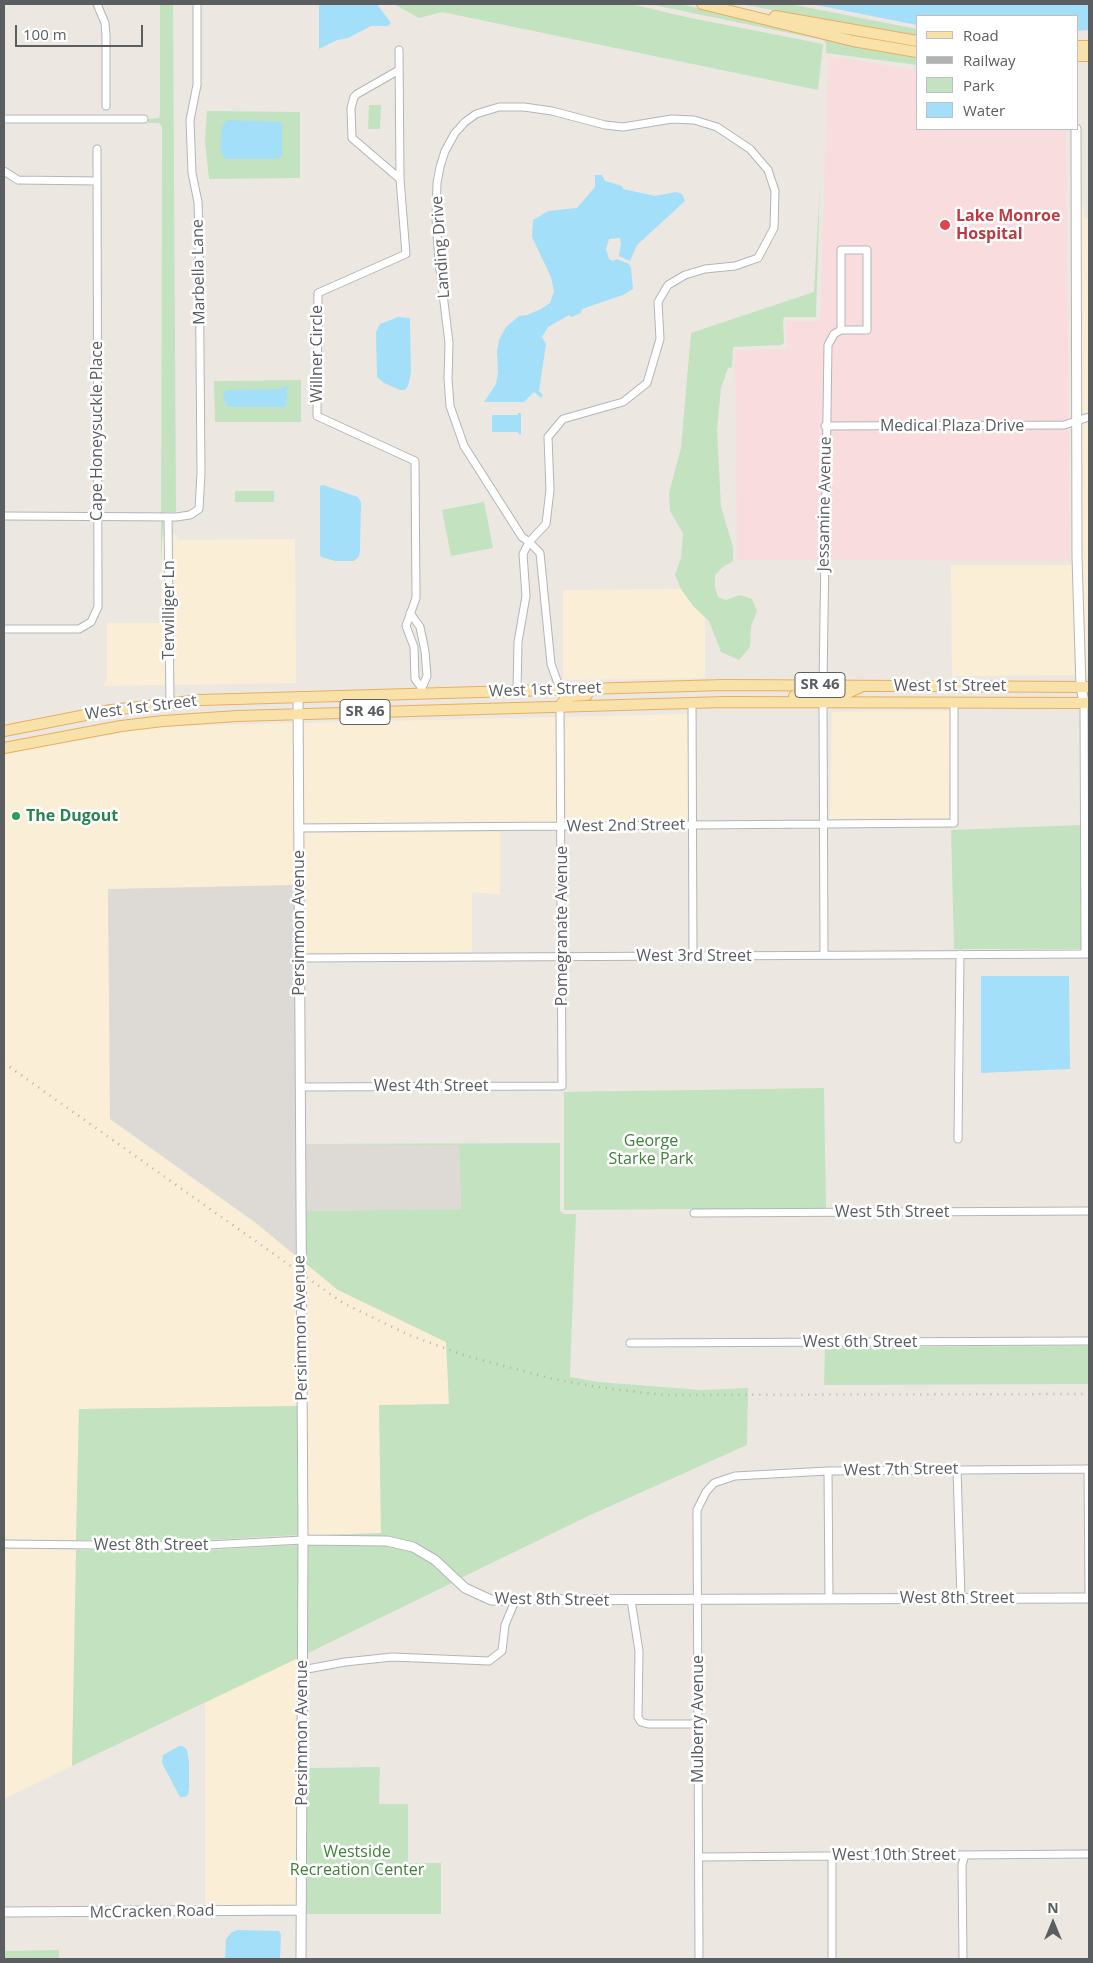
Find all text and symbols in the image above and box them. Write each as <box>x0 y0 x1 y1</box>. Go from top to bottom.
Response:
scale bar <box>18 15 145 47</box>
legend <box>916 15 1078 130</box>
text: 100 m <box>23 24 67 44</box>
text: Road <box>963 25 999 45</box>
text: Railway <box>963 50 1016 70</box>
text: Park <box>963 75 994 95</box>
text: Water <box>963 100 1005 120</box>
street label: Landing Drive <box>428 195 454 299</box>
place label: Lake Monroe Hospital <box>956 206 1060 244</box>
marker: Lake Monroe Hospital <box>938 218 952 232</box>
street label: Marbella Lane <box>188 219 210 325</box>
street label: Willner Circle <box>307 305 327 403</box>
street label: Cape Honeysuckle Place <box>87 341 107 521</box>
street label: Medical Plaza Drive <box>880 416 1024 436</box>
street label: Jessamine Avenue <box>814 436 836 572</box>
street label: Terwilliger Ln <box>159 560 179 660</box>
road number: SR 46 <box>795 672 845 698</box>
street label: West 1st Street <box>894 676 1006 696</box>
street label: West 1st Street <box>488 678 602 702</box>
street label: West 1st Street <box>84 692 198 724</box>
road number: SR 46 <box>340 700 390 724</box>
place label: The Dugout <box>26 806 118 826</box>
marker: The Dugout <box>10 810 22 822</box>
street label: West 2nd Street <box>566 815 686 837</box>
street label: Pomegranate Avenue <box>552 846 572 1006</box>
street label: Persimmon Avenue <box>289 850 309 996</box>
street label: West 3rd Street <box>636 946 752 966</box>
street label: West 4th Street <box>374 1076 488 1096</box>
park label: George Starke Park <box>609 1131 693 1169</box>
street label: West 5th Street <box>835 1202 949 1222</box>
street label: Persimmon Avenue <box>290 1255 312 1401</box>
street label: West 6th Street <box>803 1332 917 1352</box>
street label: West 7th Street <box>843 1459 959 1481</box>
street label: West 8th Street <box>94 1535 208 1555</box>
street label: West 8th Street <box>900 1588 1014 1608</box>
street label: West 8th Street <box>494 1589 610 1611</box>
street label: Mulberry Avenue <box>688 1655 708 1783</box>
street label: Persimmon Avenue <box>292 1660 312 1806</box>
park label: Westside Recreation Center <box>290 1842 424 1880</box>
street label: West 10th Street <box>832 1845 956 1865</box>
north arrow <box>1028 1898 1078 1948</box>
text: N <box>1047 1898 1059 1917</box>
street label: McCracken Road <box>89 1901 215 1923</box>

